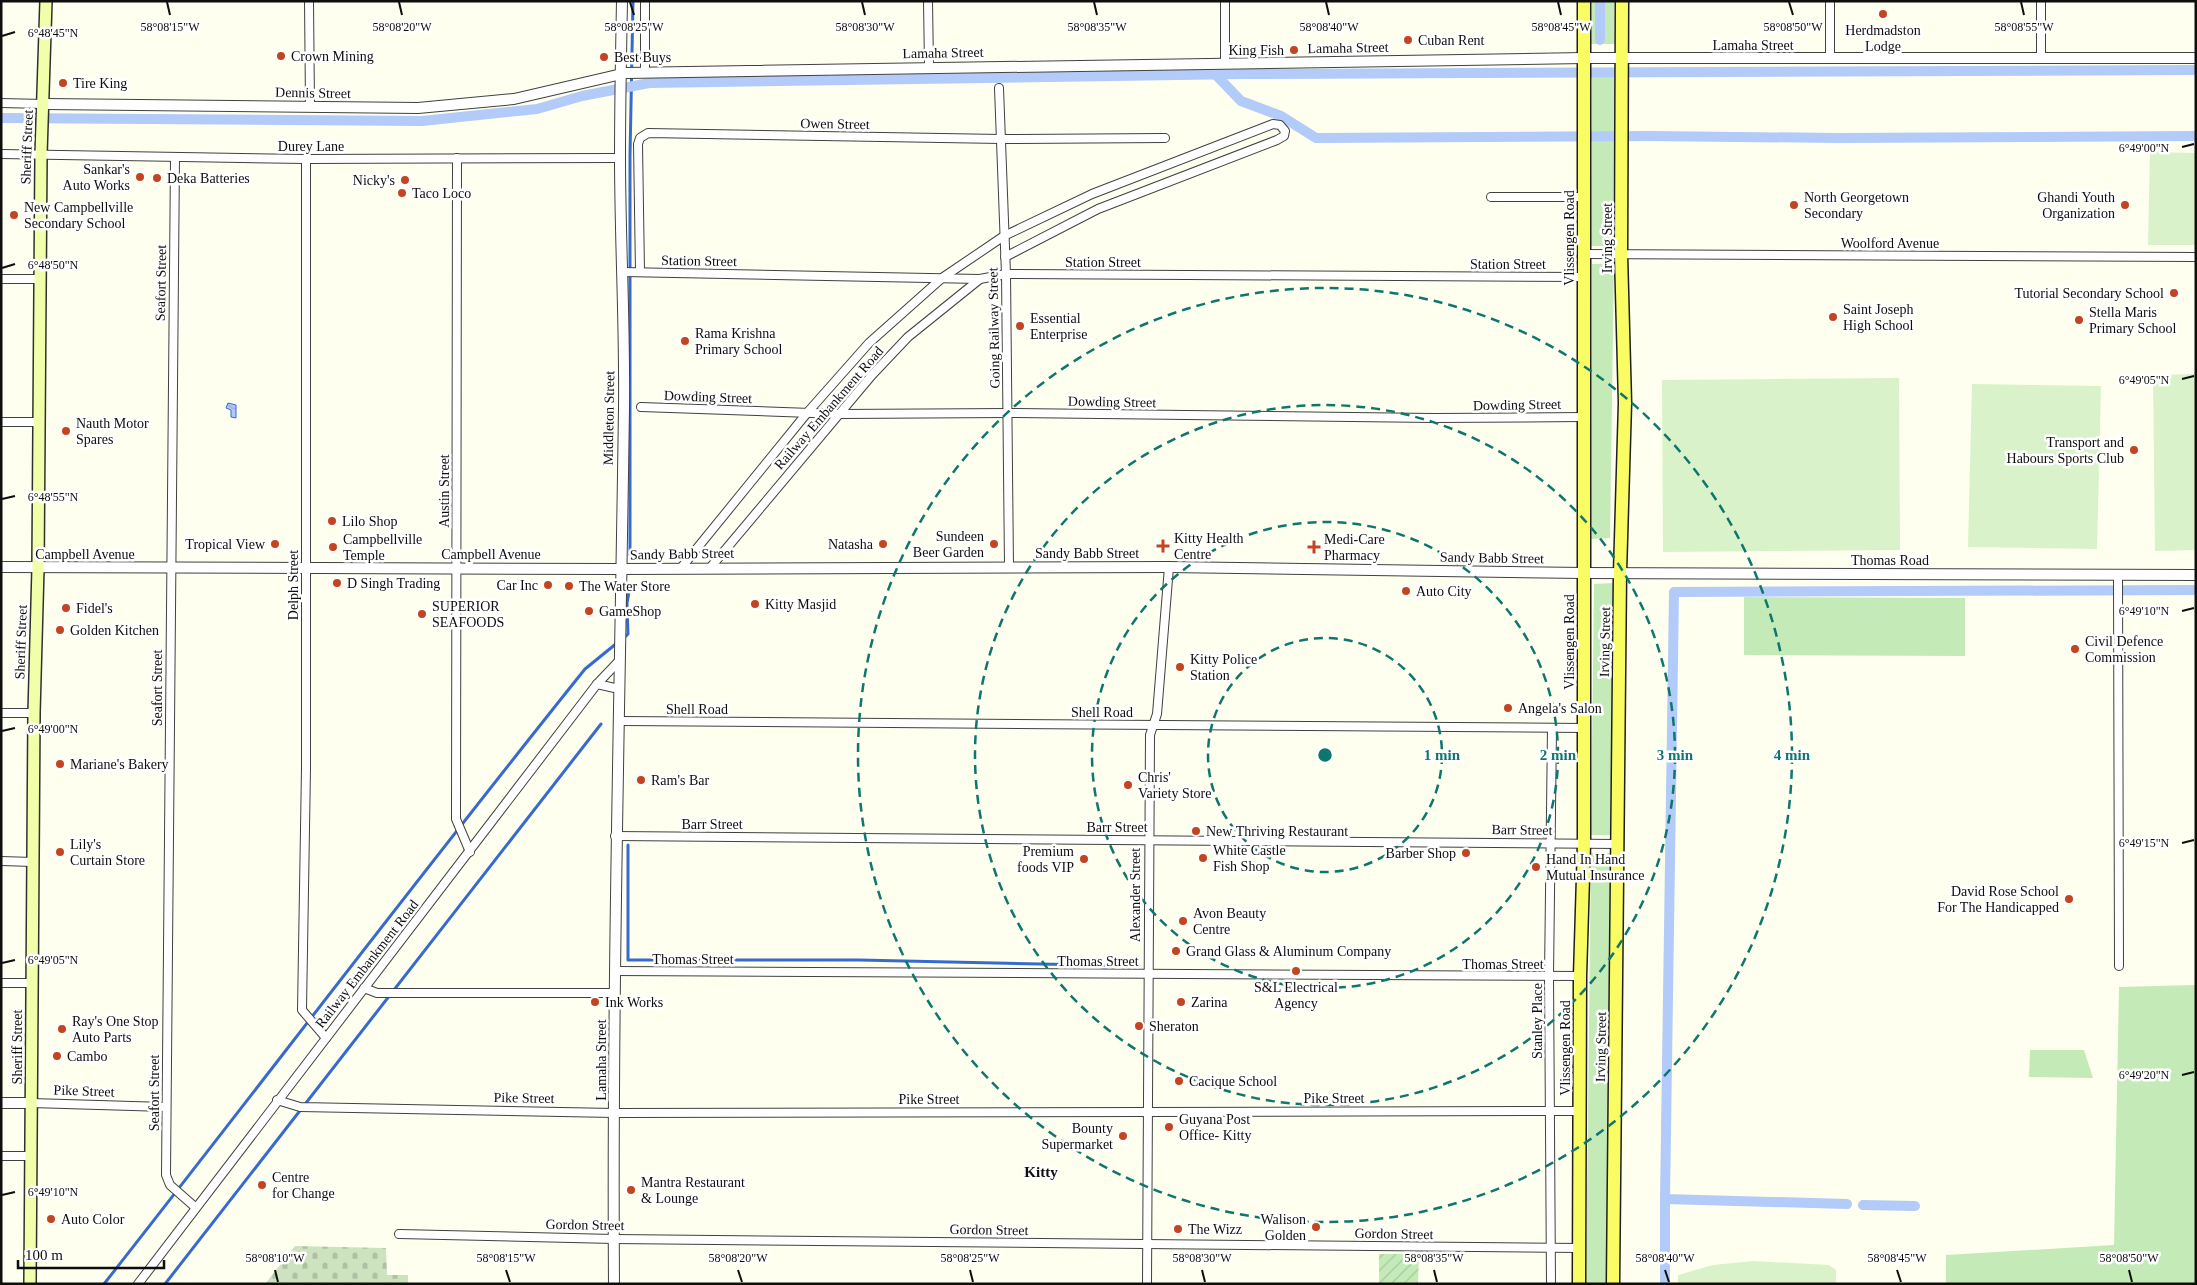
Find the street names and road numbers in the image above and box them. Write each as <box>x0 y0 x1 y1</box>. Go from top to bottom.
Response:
street label: Lamaha Street <box>1712 38 1794 53</box>
street label: Lamaha Street <box>1307 40 1389 56</box>
street label: Lamaha Street <box>902 45 984 61</box>
street label: Dennis Street <box>275 85 351 101</box>
street label: Sheriff Street <box>18 109 36 185</box>
street label: Owen Street <box>800 116 870 132</box>
street label: Durey Lane <box>278 139 344 154</box>
street label: Vlissengen Road <box>1562 190 1577 286</box>
street label: Irving Street <box>1600 203 1615 273</box>
street label: Woolford Avenue <box>1841 236 1939 251</box>
street label: Seafort Street <box>153 244 169 321</box>
street label: Station Street <box>661 253 737 269</box>
street label: Station Street <box>1065 255 1141 270</box>
street label: Station Street <box>1470 257 1546 272</box>
street label: Going Railway Street <box>985 267 1003 389</box>
street label: Railway Embankment Road <box>772 344 886 472</box>
street label: Middleton Street <box>601 371 617 465</box>
street label: Dowding Street <box>664 388 752 406</box>
street label: Dowding Street <box>1068 394 1156 410</box>
street label: Dowding Street <box>1473 397 1561 413</box>
street label: Austin Street <box>437 454 452 528</box>
street label: Sandy Babb Street <box>630 546 734 562</box>
street label: Sandy Babb Street <box>1035 546 1139 561</box>
street label: Campbell Avenue <box>35 547 135 562</box>
street label: Campbell Avenue <box>441 547 541 562</box>
street label: Delph Street <box>286 550 301 620</box>
street label: Sandy Babb Street <box>1440 550 1544 566</box>
street label: Thomas Road <box>1851 553 1929 568</box>
street label: Vlissengen Road <box>1562 594 1577 690</box>
street label: Sheriff Street <box>12 604 30 680</box>
street label: Irving Street <box>1597 607 1613 677</box>
street label: Seafort Street <box>150 650 165 726</box>
street label: Shell Road <box>666 702 728 717</box>
street label: Shell Road <box>1071 705 1133 720</box>
street label: Barr Street <box>681 817 743 832</box>
street label: Barr Street <box>1086 820 1148 835</box>
street label: Barr Street <box>1491 822 1553 838</box>
street label: Alexander Street <box>1128 848 1143 942</box>
street label: Railway Embankment Road <box>312 897 422 1031</box>
street label: Thomas Street <box>652 952 734 967</box>
street label: Thomas Street <box>1057 954 1139 969</box>
street label: Thomas Street <box>1462 957 1544 972</box>
street label: Stanley Place <box>1530 983 1545 1059</box>
street label: Vlissengen Road <box>1558 1000 1573 1096</box>
street label: Sheriff Street <box>10 1010 25 1084</box>
street label: Irving Street <box>1593 1012 1609 1082</box>
street label: Lamaha Street <box>594 1019 609 1101</box>
street label: Seafort Street <box>147 1055 162 1131</box>
street label: Pike Street <box>53 1082 115 1100</box>
street label: Pike Street <box>493 1090 555 1106</box>
street label: Pike Street <box>1303 1091 1365 1106</box>
street label: Pike Street <box>898 1092 960 1107</box>
street label: Gordon Street <box>545 1217 625 1233</box>
street label: Gordon Street <box>949 1222 1029 1238</box>
street label: Gordon Street <box>1354 1226 1434 1242</box>

